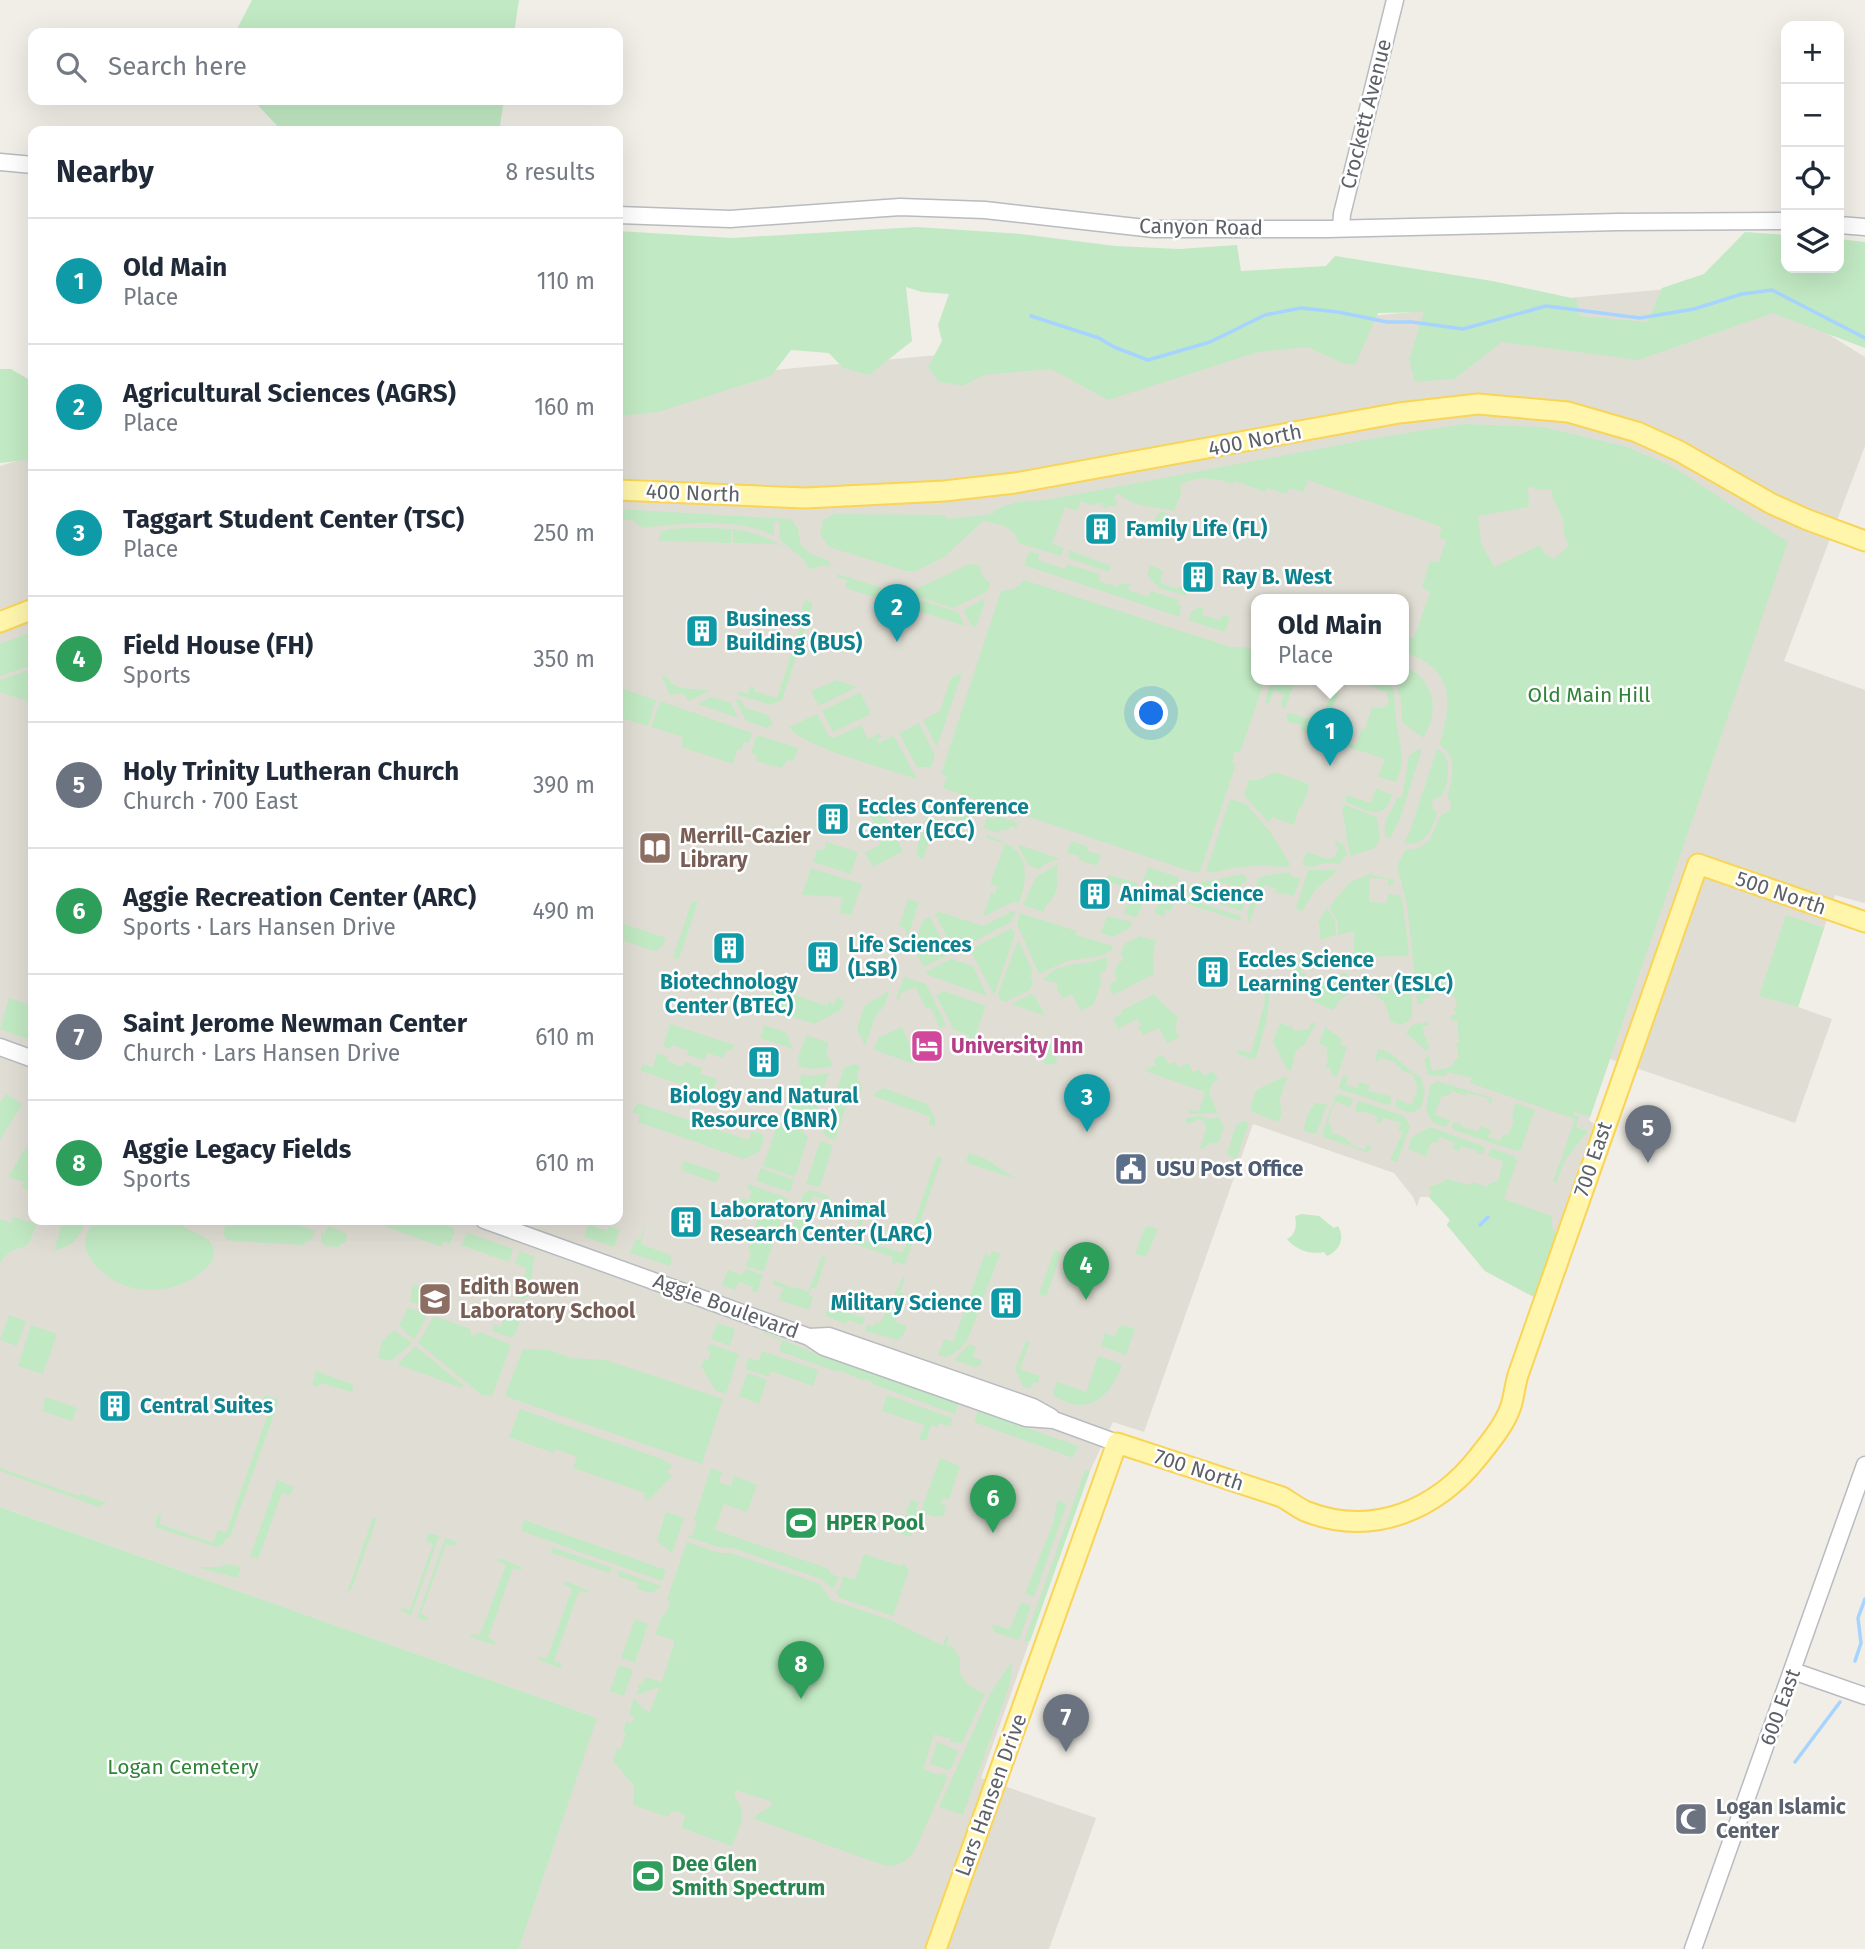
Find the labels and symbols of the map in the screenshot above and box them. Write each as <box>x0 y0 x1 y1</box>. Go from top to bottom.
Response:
street label: Crockett Avenue <box>1335 36 1397 192</box>
street label: Canyon Road <box>1139 213 1263 241</box>
street label: 400 North <box>1206 418 1304 462</box>
street label: 400 North <box>645 478 741 508</box>
building icon: Family Life (FL) <box>1082 510 1120 548</box>
place label: Family Life (FL) <box>1126 516 1267 542</box>
building icon: Ray B. West <box>1179 558 1217 596</box>
place label: Ray B. West <box>1222 564 1333 590</box>
pin: 2 <box>874 584 920 642</box>
place label: Business Building (BUS) <box>726 606 863 656</box>
building icon: Business Building (BUS) <box>683 612 721 650</box>
park label: Old Main Hill <box>1528 682 1650 708</box>
your location <box>1134 696 1168 730</box>
pin: 1 <box>1307 708 1353 766</box>
place label: Eccles Conference Center (ECC) <box>858 794 1029 844</box>
building icon: Eccles Conference Center (ECC) <box>814 800 852 838</box>
place label: Merrill-Cazier Library <box>680 823 811 873</box>
library icon: Merrill-Cazier Library <box>636 829 674 867</box>
street label: 500 North <box>1732 865 1830 921</box>
building icon: Animal Science <box>1076 875 1114 913</box>
place label: Animal Science <box>1119 881 1264 907</box>
building icon: Biotechnology Center (BTEC) <box>710 929 748 967</box>
place label: Life Sciences (LSB) <box>848 932 972 982</box>
building icon: Life Sciences (LSB) <box>804 938 842 976</box>
place label: Eccles Science Learning Center (ESLC) <box>1238 947 1453 997</box>
building icon: Eccles Science Learning Center (ESLC) <box>1194 953 1232 991</box>
place label: Biotechnology Center (BTEC) <box>660 969 798 1019</box>
hotel icon: University Inn <box>908 1027 946 1065</box>
place label: University Inn <box>951 1033 1083 1059</box>
building icon: Biology and Natural Resource (BNR) <box>745 1043 783 1081</box>
pin: 3 <box>1064 1074 1110 1132</box>
place label: Biology and Natural Resource (BNR) <box>670 1083 859 1133</box>
pin: 5 <box>1625 1105 1671 1163</box>
street label: 700 East <box>1568 1118 1618 1200</box>
public building icon: USU Post Office <box>1112 1150 1150 1188</box>
place label: USU Post Office <box>1156 1156 1304 1182</box>
place label: Laboratory Animal Research Center (LARC) <box>710 1197 932 1247</box>
building icon: Laboratory Animal Research Center (LARC) <box>667 1203 705 1241</box>
pin: 4 <box>1063 1242 1109 1300</box>
street label: Aggie Boulevard <box>650 1268 802 1344</box>
place label: Edith Bowen Laboratory School <box>460 1274 636 1324</box>
school or university icon: Edith Bowen Laboratory School <box>416 1280 454 1318</box>
building icon: Military Science <box>987 1284 1025 1322</box>
place label: Military Science <box>831 1290 982 1316</box>
building icon: Central Suites <box>96 1387 134 1425</box>
place label: Central Suites <box>140 1393 273 1419</box>
street label: 700 North <box>1151 1443 1247 1497</box>
pin: 6 <box>970 1475 1016 1533</box>
sports icon: HPER Pool <box>782 1504 820 1542</box>
place label: HPER Pool <box>826 1510 925 1536</box>
pin: 8 <box>778 1641 824 1699</box>
street label: 600 East <box>1754 1665 1806 1749</box>
pin: 7 <box>1043 1694 1089 1752</box>
street label: Lars Hansen Drive <box>950 1710 1032 1880</box>
park label: Logan Cemetery <box>107 1754 259 1780</box>
place label: Logan Islamic Center <box>1716 1794 1846 1844</box>
mosque icon: Logan Islamic Center <box>1672 1800 1710 1838</box>
place label: Dee Glen Smith Spectrum <box>672 1851 825 1901</box>
sports icon: Dee Glen Smith Spectrum <box>629 1857 667 1895</box>

